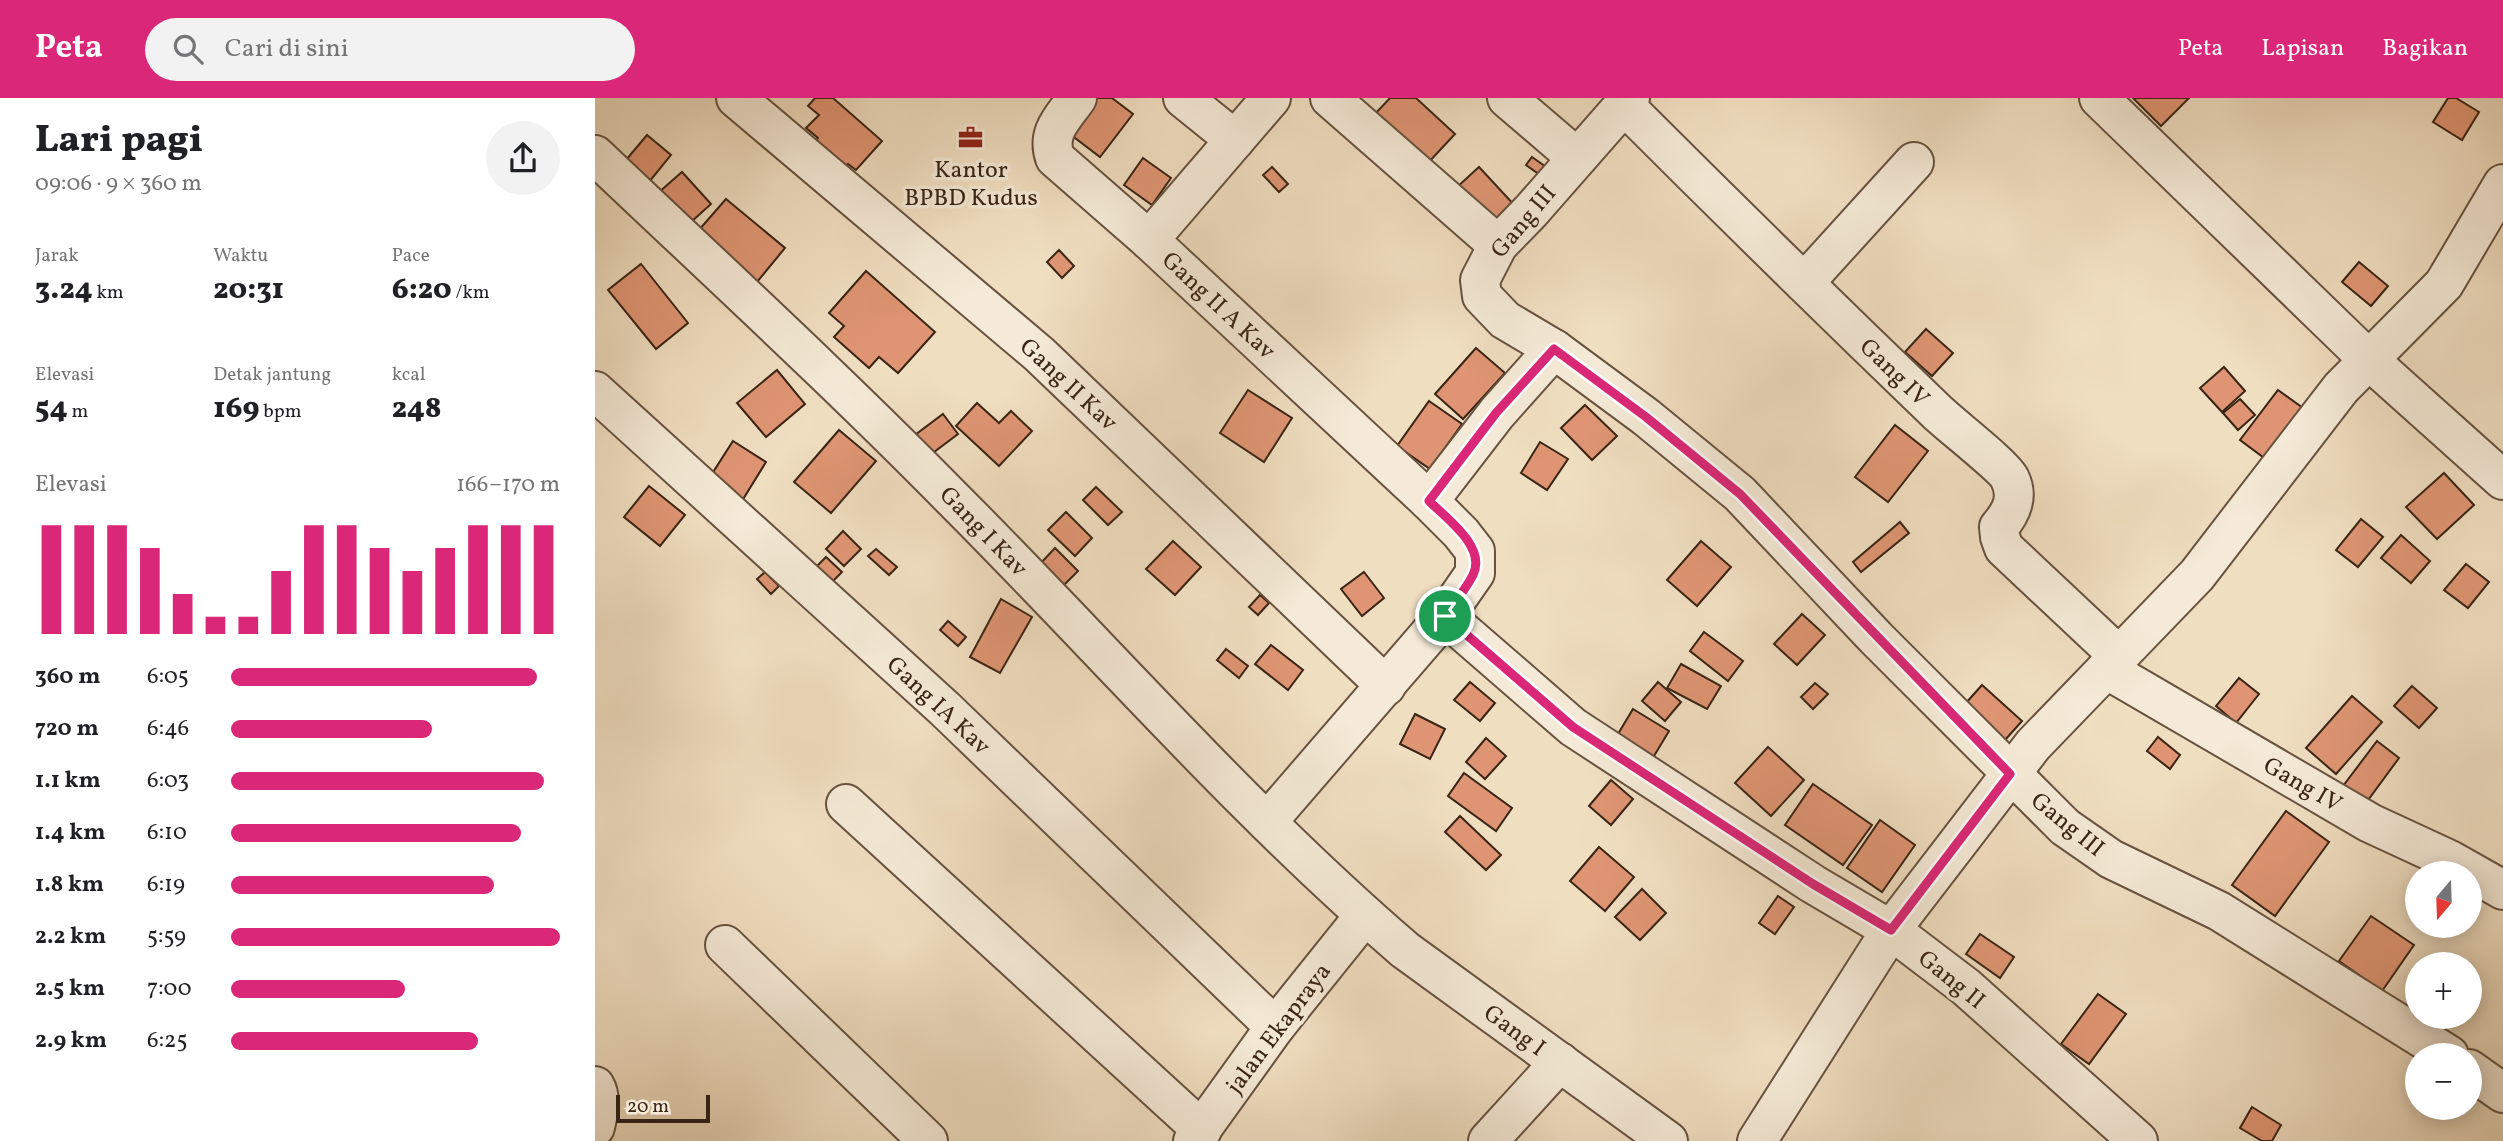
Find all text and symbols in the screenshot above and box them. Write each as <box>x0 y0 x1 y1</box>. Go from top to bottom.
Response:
search box <box>145 18 635 81</box>
text: Peta <box>35 26 103 72</box>
icon: search <box>169 30 207 68</box>
text: Cari di sini <box>225 31 349 67</box>
text: Peta <box>2178 32 2223 66</box>
text: Lapisan <box>2261 32 2344 66</box>
text: Bagikan <box>2382 32 2468 66</box>
text: Lari pagi <box>35 115 203 168</box>
button: share <box>486 121 560 195</box>
office icon: Kantor BPBD Kudus <box>957 124 985 152</box>
place label: Kantor BPBD Kudus <box>904 154 1038 216</box>
text: 09:06 · 9 × 360 m <box>35 168 202 200</box>
street label: Gang III <box>1484 178 1565 266</box>
text: Jarak <box>35 243 79 269</box>
text: Waktu <box>213 243 268 269</box>
text: Pace <box>392 243 430 269</box>
street label: Gang II A Kav <box>1153 245 1282 368</box>
text: 3.24 <box>35 269 93 311</box>
text: 20:31 <box>213 269 284 311</box>
text: 6:20 <box>392 269 452 311</box>
text: km <box>93 280 124 306</box>
text: /km <box>452 280 490 306</box>
street label: Gang II Kav <box>1011 331 1124 440</box>
street label: Gang IV <box>1851 331 1936 415</box>
text: Elevasi <box>35 362 94 388</box>
text: Detak jantung <box>213 362 331 388</box>
text: kcal <box>392 362 425 388</box>
text: 54 <box>35 388 68 430</box>
text: 169 <box>213 388 260 430</box>
text: 248 <box>392 388 442 430</box>
text: m <box>68 399 88 425</box>
text: bpm <box>260 399 301 425</box>
text: Elevasi <box>35 469 107 501</box>
text: 166–170 m <box>456 469 560 501</box>
street label: Gang I Kav <box>931 479 1035 586</box>
pin <box>1415 586 1475 646</box>
icon: arrive <box>1426 597 1464 635</box>
street label: Gang IA Kav <box>878 649 997 764</box>
text: 360 m <box>35 661 100 693</box>
text: 6:05 <box>147 661 189 693</box>
text: 720 m <box>35 713 99 745</box>
text: 6:46 <box>147 713 189 745</box>
street label: Gang IV <box>2256 750 2348 822</box>
text: 1.1 km <box>35 765 101 797</box>
text: 6:03 <box>147 765 189 797</box>
street label: Gang III <box>2022 785 2111 866</box>
text: 1.4 km <box>35 817 106 849</box>
text: 6:10 <box>147 817 187 849</box>
north arrow <box>2405 861 2481 938</box>
map controls <box>2405 861 2482 1120</box>
text: 1.8 km <box>35 869 104 901</box>
text: 6:19 <box>147 869 185 901</box>
text: 2.2 km <box>35 921 106 953</box>
text: 5:59 <box>147 921 186 953</box>
street label: Gang II <box>1910 943 1992 1018</box>
button: + <box>2405 952 2482 1029</box>
street label: jalan Ekapraya <box>1219 957 1340 1102</box>
text: 2.5 km <box>35 973 105 1005</box>
text: 7:00 <box>147 973 192 1005</box>
street label: Gang I <box>1476 997 1552 1066</box>
text: 2.9 km <box>35 1025 107 1057</box>
text: 6:25 <box>147 1025 187 1057</box>
button: − <box>2405 1043 2482 1120</box>
scale bar <box>616 1092 711 1124</box>
text: 20 m <box>627 1094 669 1120</box>

